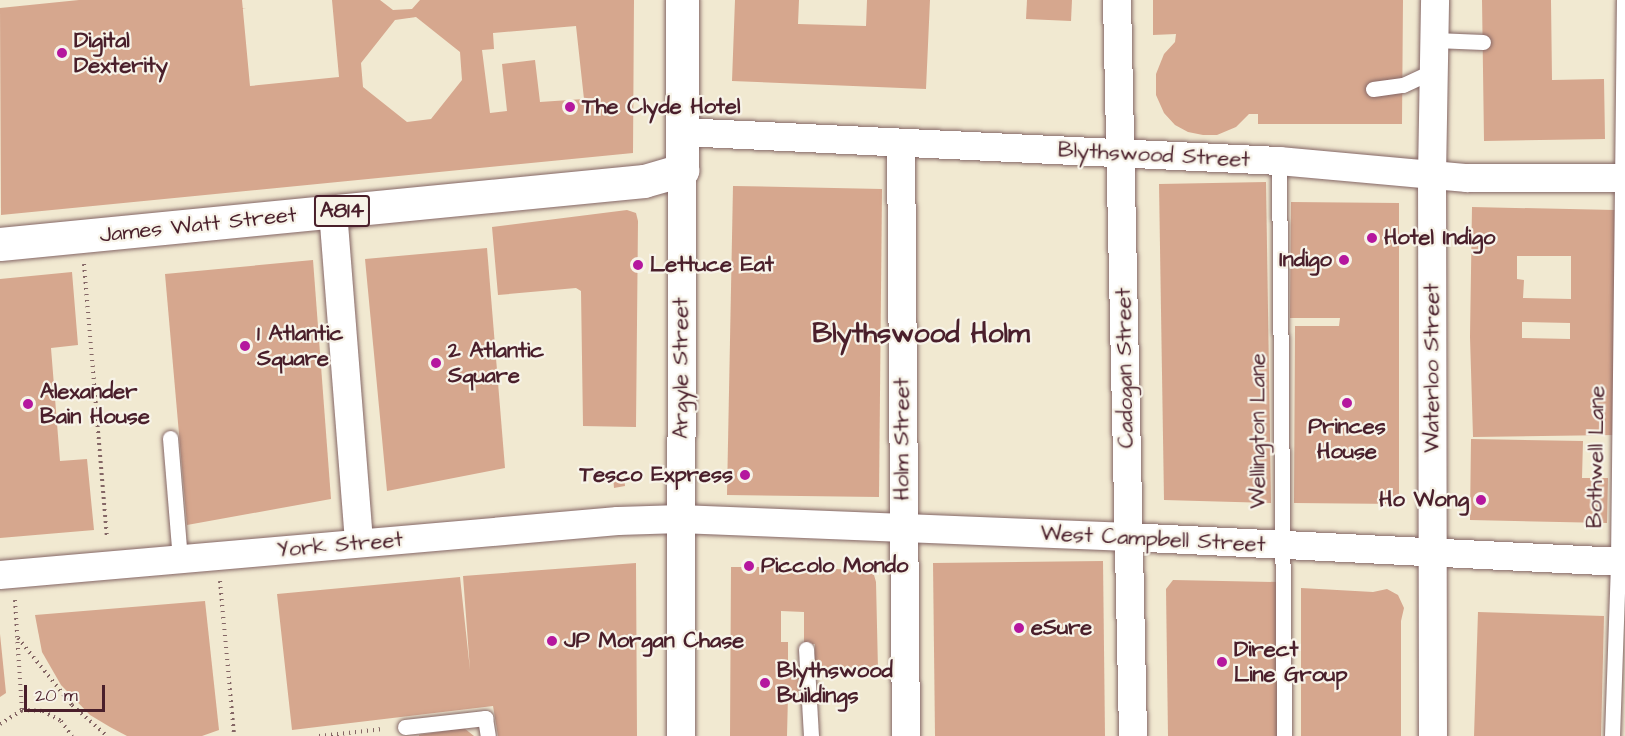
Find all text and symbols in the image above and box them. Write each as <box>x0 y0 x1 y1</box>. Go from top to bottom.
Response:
place label: Digital Dexterity <box>74 27 168 78</box>
marker: Digital Dexterity <box>55 46 69 60</box>
place label: The Clyde Hotel <box>582 94 740 120</box>
marker: The Clyde Hotel <box>563 100 577 114</box>
street label: Blythswood Street <box>1057 137 1251 173</box>
road number: A814 <box>314 193 370 229</box>
street label: James Watt Street <box>98 202 298 248</box>
place label: Hotel Indigo <box>1384 225 1495 251</box>
marker: Hotel Indigo <box>1365 231 1379 245</box>
place label: Indigo <box>1279 247 1332 273</box>
place label: Lettuce Eat <box>650 252 774 278</box>
marker: Indigo <box>1337 253 1351 267</box>
marker: Lettuce Eat <box>631 258 645 272</box>
street label: Waterloo Street <box>1419 283 1445 453</box>
street label: Cadogan Street <box>1110 287 1140 449</box>
street label: Argyle Street <box>668 297 694 439</box>
district label: Blythswood Holm <box>812 317 1030 351</box>
place label: 1 Atlantic Square <box>257 320 343 372</box>
place label: 2 Atlantic Square <box>448 337 544 388</box>
marker: 1 Atlantic Square <box>238 339 252 353</box>
street label: Wellington Lane <box>1245 353 1271 509</box>
marker: 2 Atlantic Square <box>429 356 443 370</box>
place label: Alexander Bain House <box>40 378 150 430</box>
street label: Holm Street <box>889 378 915 500</box>
street label: Bothwell Lane <box>1582 386 1610 528</box>
marker: Princes House <box>1340 396 1354 410</box>
marker: Alexander Bain House <box>21 397 35 411</box>
place label: Princes House <box>1308 413 1386 464</box>
place label: Tesco Express <box>579 462 733 488</box>
marker: Tesco Express <box>738 468 752 482</box>
place label: Ho Wong <box>1379 487 1469 513</box>
marker: Ho Wong <box>1474 493 1488 507</box>
street label: West Campbell Street <box>1040 520 1266 558</box>
street label: York Street <box>276 526 404 564</box>
place label: Piccolo Mondo <box>761 553 908 579</box>
marker: Piccolo Mondo <box>742 559 756 573</box>
place label: eSure <box>1031 615 1092 641</box>
marker: eSure <box>1012 621 1026 635</box>
place label: JP Morgan Chase <box>564 628 744 654</box>
marker: JP Morgan Chase <box>545 634 559 648</box>
place label: Direct Line Group <box>1234 636 1347 688</box>
marker: Direct Line Group <box>1215 655 1229 669</box>
place label: Blythswood Buildings <box>777 657 893 708</box>
scale bar <box>27 673 108 711</box>
marker: Blythswood Buildings <box>758 676 772 690</box>
text: 20 m <box>35 683 78 708</box>

